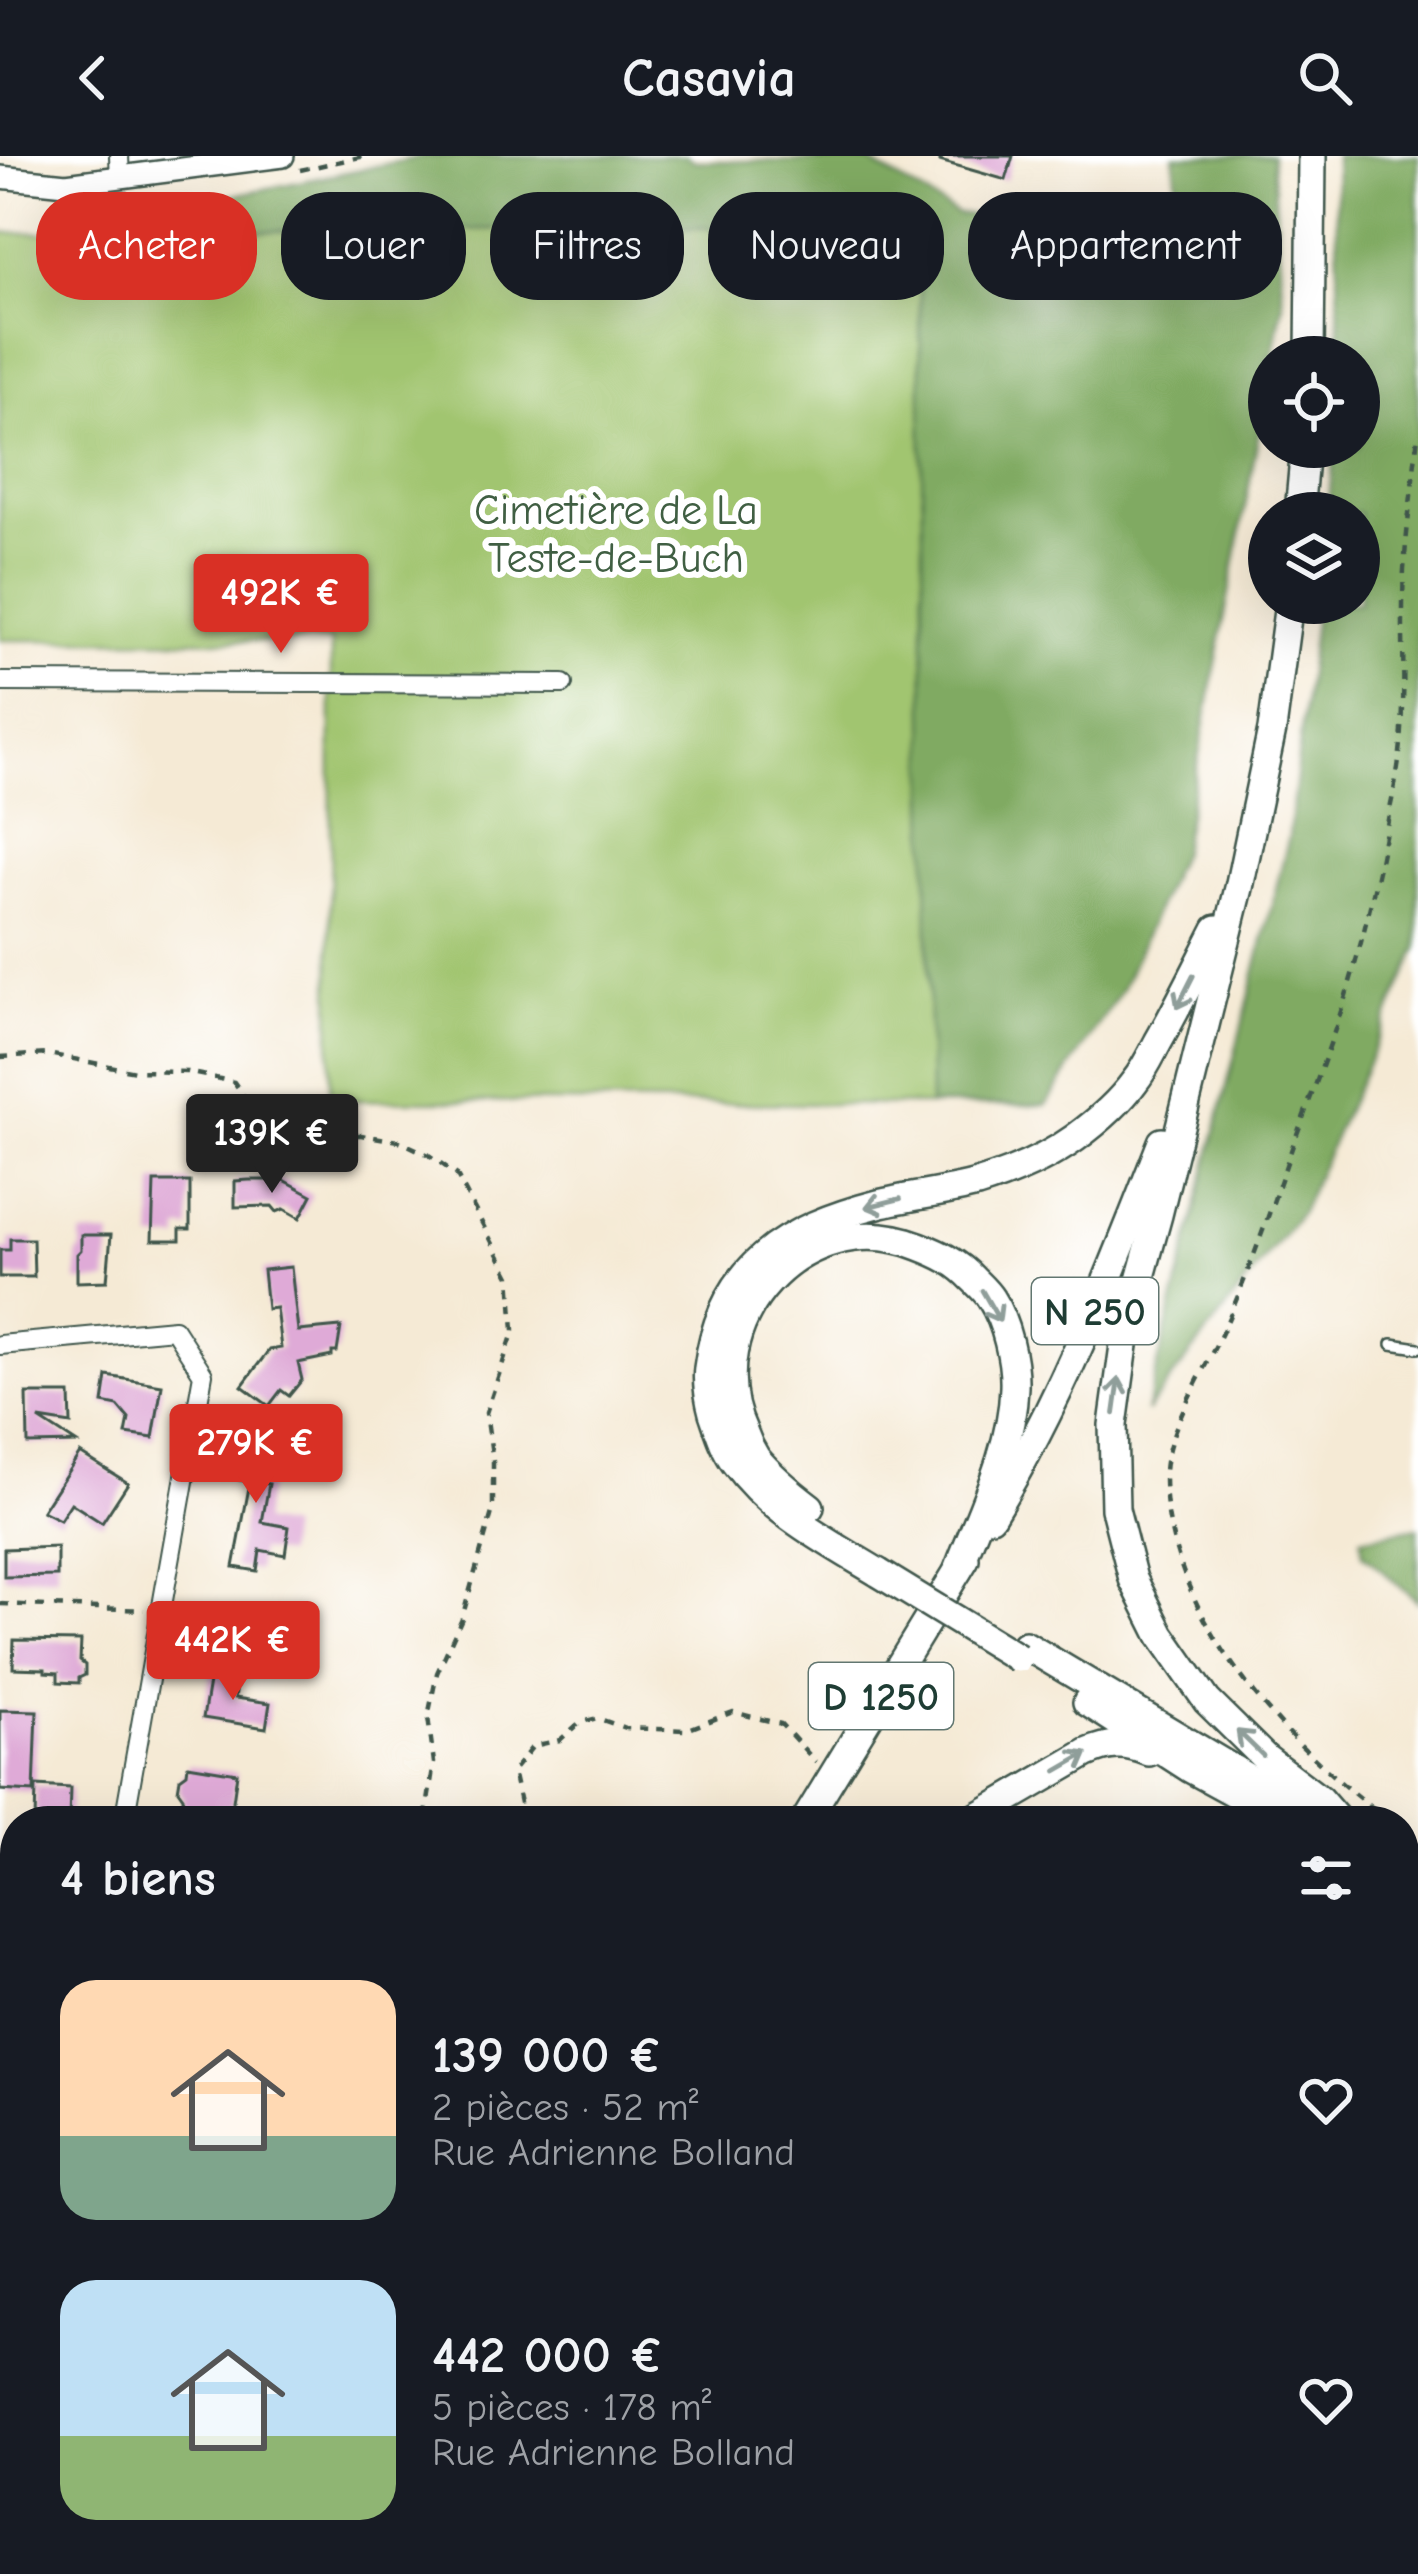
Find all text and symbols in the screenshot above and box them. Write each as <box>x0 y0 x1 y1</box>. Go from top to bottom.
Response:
icon: back <box>60 45 126 111</box>
icon: search <box>1292 45 1358 111</box>
text: Casavia <box>622 47 796 110</box>
chip: Acheter <box>36 192 257 300</box>
chip: Louer <box>281 192 466 300</box>
chip: Filtres <box>490 192 684 300</box>
chip: Nouveau <box>708 192 944 300</box>
chip: Appartement <box>968 192 1282 300</box>
map controls <box>1248 336 1380 624</box>
button: locate <box>1248 336 1380 468</box>
park label: Cimetière de La Teste-de-Buch <box>474 486 758 583</box>
button: layers <box>1248 492 1380 624</box>
pin: 492K € <box>183 554 379 656</box>
text: 492K € <box>221 570 341 615</box>
one-way arrow <box>1173 973 1196 1008</box>
pin: 139K € <box>174 1094 370 1196</box>
text: 139K € <box>213 1110 331 1155</box>
one-way arrow <box>865 1193 903 1216</box>
road number: N 250 <box>1032 1278 1158 1344</box>
one-way arrow <box>979 1288 1003 1323</box>
one-way arrow <box>1106 1377 1129 1416</box>
pin: 279K € <box>158 1404 354 1506</box>
text: 279K € <box>197 1420 315 1465</box>
pin: 442K € <box>135 1601 331 1703</box>
text: 442K € <box>174 1617 292 1662</box>
road number: D 1250 <box>809 1663 953 1729</box>
one-way arrow <box>1236 1730 1266 1758</box>
one-way arrow <box>1053 1750 1088 1774</box>
icon: filters <box>1293 1845 1359 1911</box>
text: 4 biens <box>60 1849 216 1908</box>
text: 139 000 € <box>432 2026 663 2085</box>
icon: home <box>156 2028 300 2172</box>
icon: heart <box>1293 2067 1359 2133</box>
text: 2 pièces · 52 m² <box>432 2085 699 2130</box>
text: Rue Adrienne Bolland <box>432 2130 795 2175</box>
text: 442 000 € <box>432 2326 664 2385</box>
icon: home <box>156 2328 300 2472</box>
icon: heart <box>1293 2367 1359 2433</box>
text: 5 pièces · 178 m² <box>432 2385 712 2430</box>
text: Rue Adrienne Bolland <box>432 2430 795 2475</box>

